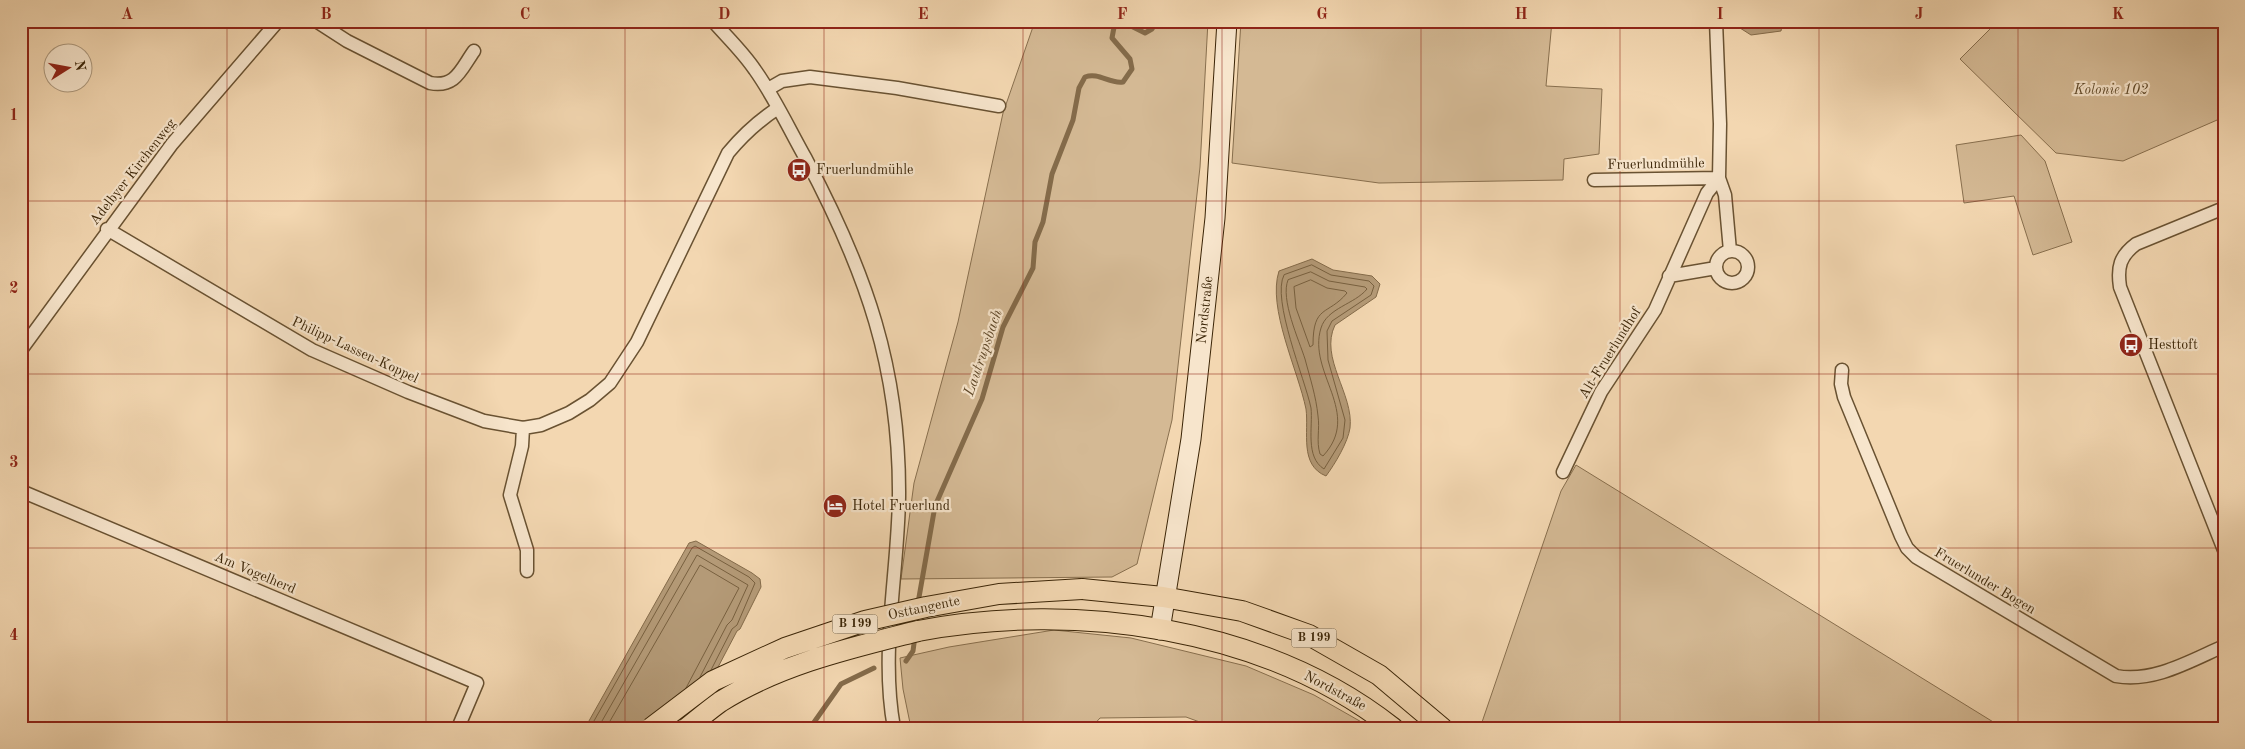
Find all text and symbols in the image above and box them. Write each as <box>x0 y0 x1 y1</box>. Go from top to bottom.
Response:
text: A <box>121 7 133 23</box>
text: B <box>320 7 332 23</box>
text: C <box>520 7 530 23</box>
text: D <box>718 7 730 23</box>
text: E <box>917 7 929 23</box>
text: F <box>1117 7 1128 23</box>
text: G <box>1316 7 1328 23</box>
text: H <box>1514 7 1528 23</box>
text: I <box>1716 7 1724 23</box>
text: J <box>1915 7 1924 23</box>
text: K <box>2112 7 2124 23</box>
north arrow <box>42 42 92 92</box>
text: N <box>72 59 88 73</box>
park label: Kolonie 102 <box>2073 83 2148 97</box>
text: 1 <box>9 108 19 124</box>
street label: Adelbyer Kirchenweg <box>87 116 179 228</box>
street label: Fruerlundmühle <box>1607 156 1705 172</box>
bus stop icon: Fruerlundmühle <box>786 157 812 183</box>
place label: Fruerlundmühle <box>816 163 913 177</box>
street label: Nordstraße <box>1194 275 1216 345</box>
text: 2 <box>9 281 19 297</box>
street label: Alt-Fruerlundhof <box>1576 304 1644 401</box>
water label: Lautrupsbach <box>962 308 1006 399</box>
street label: Philipp-Lassen-Koppel <box>289 314 421 386</box>
bus stop icon: Hesttoft <box>2118 332 2144 358</box>
place label: Hesttoft <box>2148 338 2198 352</box>
text: 3 <box>9 455 19 471</box>
hotel icon: Hotel Fruerlund <box>822 493 848 519</box>
place label: Hotel Fruerlund <box>852 499 950 513</box>
street label: Fruerlunder Bogen <box>1932 545 2038 617</box>
street label: Am Vogelherd <box>212 550 298 596</box>
street label: Osttangente <box>887 594 961 622</box>
road number: B 199 <box>832 614 878 634</box>
text: 4 <box>9 628 19 644</box>
road number: B 199 <box>1292 628 1336 648</box>
street label: Nordstraße <box>1302 669 1368 713</box>

